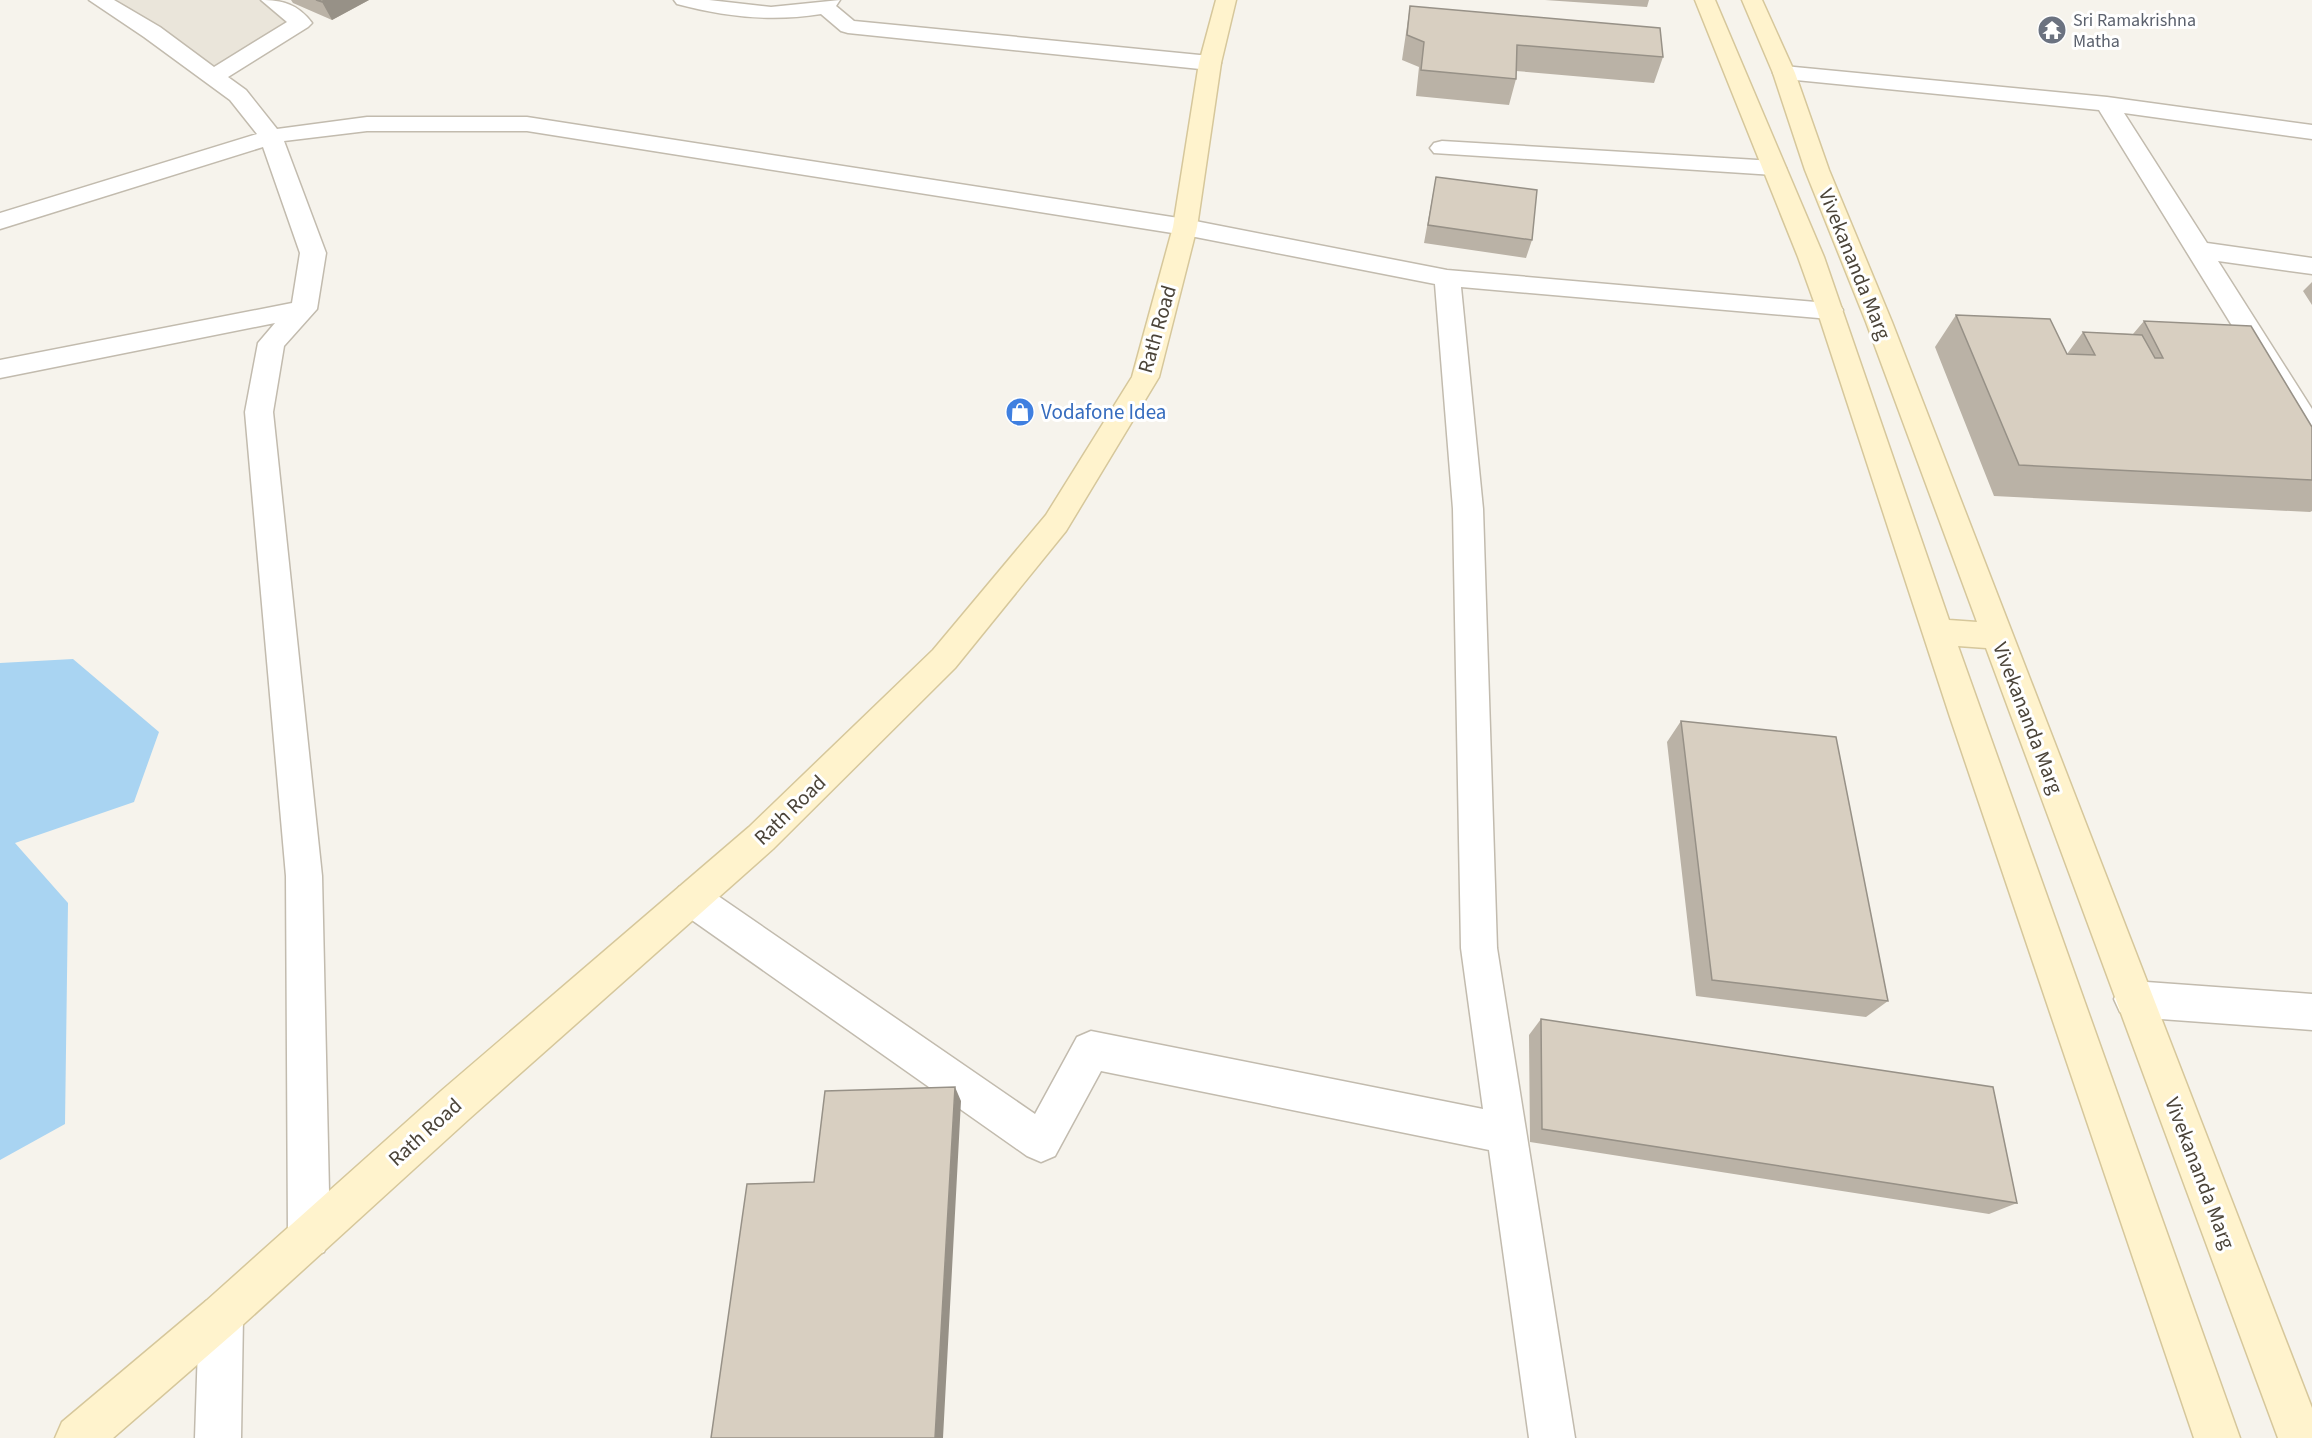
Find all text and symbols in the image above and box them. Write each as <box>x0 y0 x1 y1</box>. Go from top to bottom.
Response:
place label: Sri Ramakrishna Matha <box>2073 8 2196 54</box>
temple icon: Sri Ramakrishna Matha <box>2036 14 2068 46</box>
street label: Vivekananda Marg <box>1811 184 1899 344</box>
street label: Rath Road <box>1130 282 1184 376</box>
shop icon: Vodafone Idea <box>1004 396 1036 428</box>
place label: Vodafone Idea <box>1041 397 1166 427</box>
street label: Vivekananda Marg <box>1985 638 2071 799</box>
street label: Rath Road <box>747 768 833 852</box>
street label: Rath Road <box>382 1091 468 1173</box>
street label: Vivekananda Marg <box>2157 1093 2243 1254</box>

